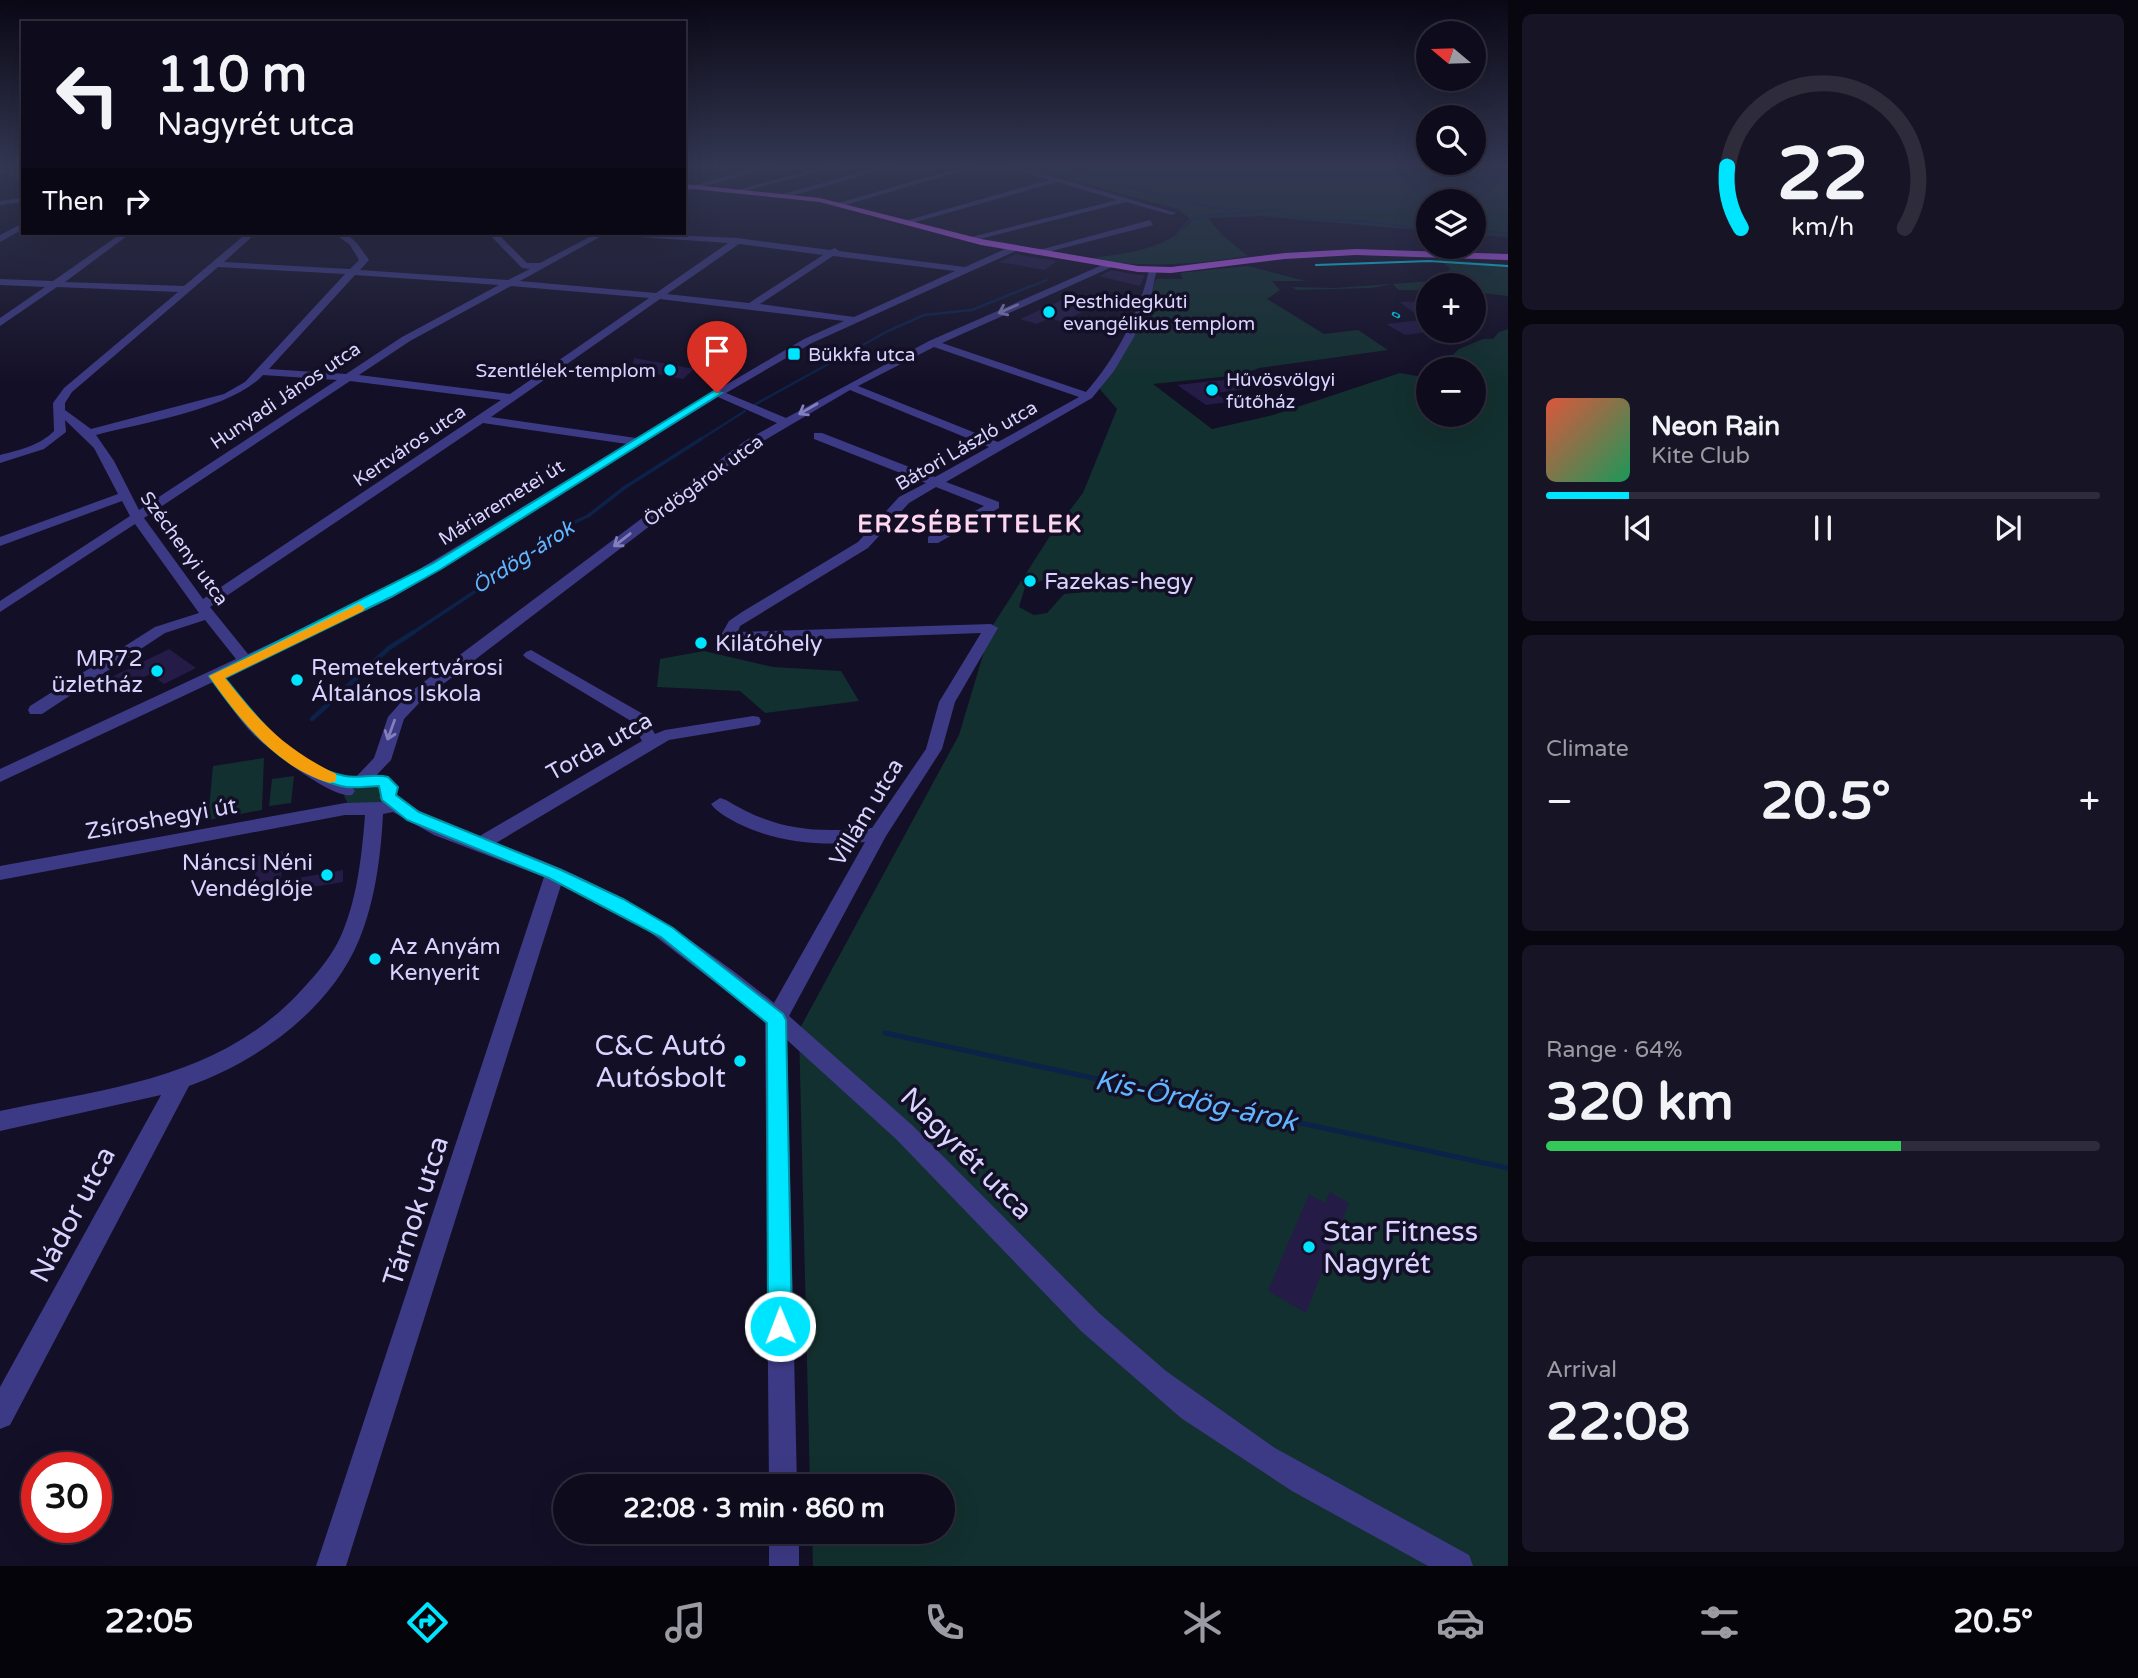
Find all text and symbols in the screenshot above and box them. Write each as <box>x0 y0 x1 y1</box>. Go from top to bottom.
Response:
north arrow <box>1416 21 1486 91</box>
map controls <box>1416 21 1486 427</box>
text: 110 m <box>157 46 307 105</box>
icon: left <box>42 49 133 140</box>
button: search <box>1416 105 1486 175</box>
text: Nagyrét utca <box>157 106 355 144</box>
text: 22 <box>1777 132 1869 220</box>
icon: right <box>118 182 156 220</box>
text: Then <box>42 186 104 217</box>
button: layers <box>1416 189 1486 259</box>
text: km/h <box>1792 212 1854 242</box>
button: + <box>1416 273 1486 343</box>
place label: Pesthidegkúti evangélikus templom <box>1063 291 1255 335</box>
one-way arrow <box>997 303 1019 316</box>
marker: Pesthidegkúti evangélikus templom <box>1041 304 1057 320</box>
pin <box>687 321 747 393</box>
icon: arrive <box>698 332 736 370</box>
street label: Hunyadi János utca <box>207 338 365 454</box>
place label: Bükkfa utca <box>808 344 915 366</box>
marker: Bükkfa utca <box>786 346 802 362</box>
button: − <box>1416 357 1486 427</box>
place label: Szentlélek-templom <box>476 360 656 382</box>
marker: Szentlélek-templom <box>662 362 678 378</box>
place label: Hűvösvölgyi fűtőház <box>1226 369 1335 413</box>
marker: Hűvösvölgyi fűtőház <box>1204 382 1220 398</box>
street label: Bátori László utca <box>892 396 1041 495</box>
street label: Kertváros utca <box>349 400 470 491</box>
one-way arrow <box>798 402 818 416</box>
text: Neon Rain <box>1651 411 1780 442</box>
street label: Ördögárok utca <box>640 430 767 531</box>
text: Kite Club <box>1651 442 1750 470</box>
street label: Máriaremetei út <box>435 455 568 550</box>
street label: Széchenyi utca <box>136 487 233 610</box>
district label: ERZSÉBETTELEK <box>857 509 1083 539</box>
icon: previous <box>1619 509 1657 547</box>
icon: pause <box>1804 509 1842 547</box>
icon: next <box>1989 509 2027 547</box>
water label: Ördög-árok <box>468 514 580 600</box>
one-way arrow <box>613 532 631 547</box>
place label: Fazekas-hegy <box>1044 568 1193 596</box>
marker: Fazekas-hegy <box>1022 573 1038 589</box>
place label: Kilátóhely <box>715 630 822 658</box>
marker: Kilátóhely <box>693 635 709 651</box>
place label: MR72 üzletház <box>52 645 143 699</box>
place label: Remetekertvárosi Általános Iskola <box>311 654 503 708</box>
marker: MR72 üzletház <box>149 663 165 679</box>
marker: Remetekertvárosi Általános Iskola <box>289 672 305 688</box>
street label: Torda utca <box>542 706 657 787</box>
one-way arrow <box>384 718 396 740</box>
text: Climate <box>1546 735 1629 763</box>
street label: Villám utca <box>824 754 910 871</box>
text: 20.5° <box>1761 770 1891 833</box>
text: − <box>1546 779 1573 825</box>
text: + <box>2079 779 2100 825</box>
street label: Zsíroshegyi út <box>83 792 239 846</box>
place label: Náncsi Néni Vendéglője <box>182 849 313 903</box>
marker: Náncsi Néni Vendéglője <box>319 867 335 883</box>
place label: Az Anyám Kenyerit <box>389 933 501 987</box>
marker: Az Anyám Kenyerit <box>367 951 383 967</box>
place label: C&C Autó Autósbolt <box>594 1029 726 1095</box>
text: Range · 64% <box>1546 1036 1682 1064</box>
marker: C&C Autó Autósbolt <box>732 1053 748 1069</box>
water label: Kis-Ördög-árok <box>1092 1063 1302 1139</box>
text: 320 km <box>1546 1071 1734 1134</box>
street label: Nagyrét utca <box>893 1080 1040 1227</box>
street label: Tárnok utca <box>376 1132 456 1291</box>
street label: Nádor utca <box>23 1141 123 1288</box>
place label: Star Fitness Nagyrét <box>1323 1215 1478 1281</box>
marker: Star Fitness Nagyrét <box>1301 1239 1317 1255</box>
position arrow <box>743 1289 817 1363</box>
text: Arrival <box>1546 1356 1617 1384</box>
text: 22:08 <box>1546 1391 1690 1454</box>
speed limit sign: 30 <box>21 1452 112 1543</box>
text: 22:08 · 3 min · 860 m <box>623 1493 885 1524</box>
icon: directions <box>403 1598 452 1647</box>
icon: music <box>661 1598 710 1647</box>
icon: phone <box>920 1598 969 1647</box>
icon: climate <box>1178 1598 1227 1647</box>
icon: car <box>1436 1598 1485 1647</box>
icon: filters <box>1695 1598 1744 1647</box>
text: 22:05 <box>105 1603 193 1641</box>
text: 20.5° <box>1953 1603 2033 1641</box>

